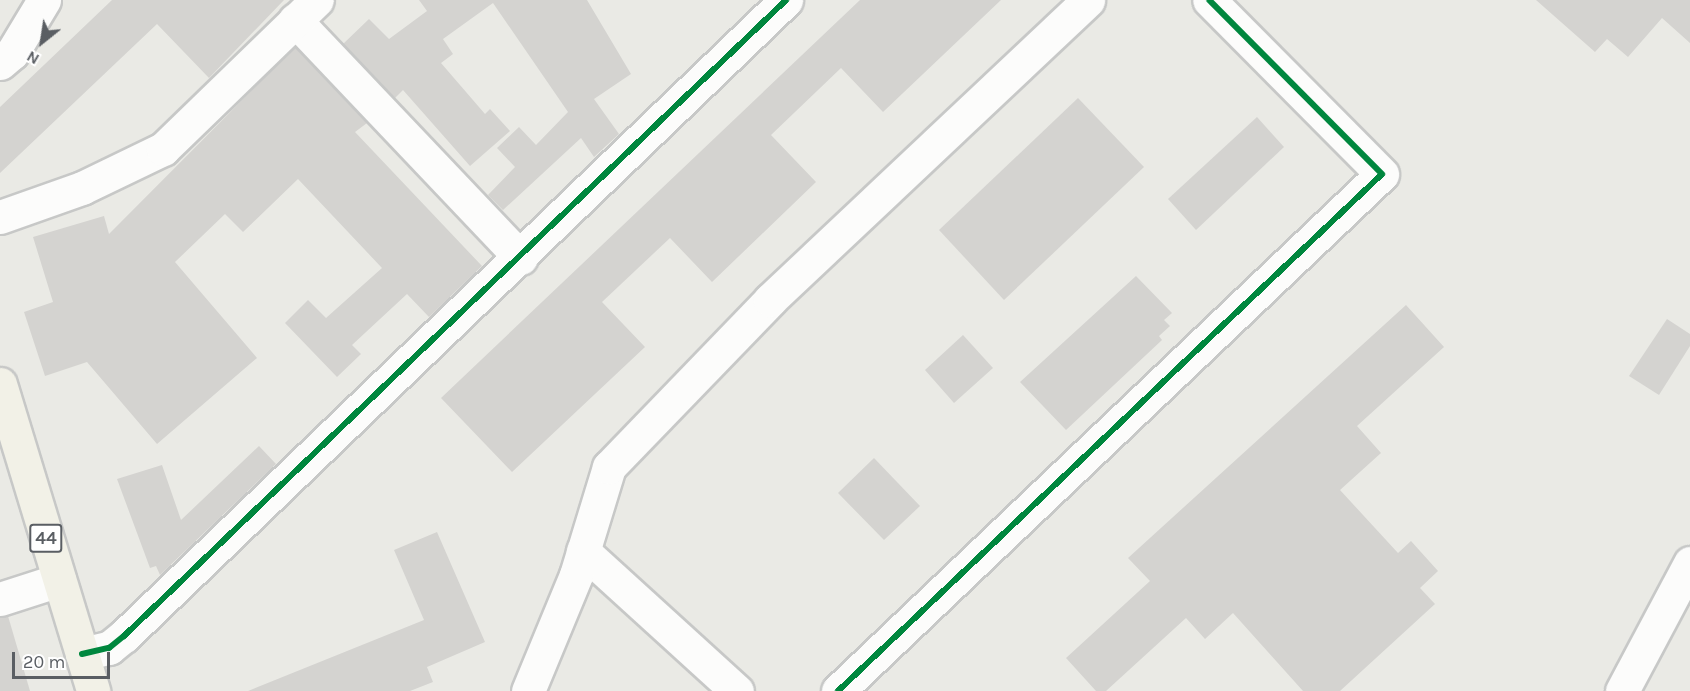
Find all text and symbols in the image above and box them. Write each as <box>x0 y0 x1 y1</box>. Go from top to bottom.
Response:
north arrow <box>12 12 72 72</box>
text: N <box>23 47 42 69</box>
road number: 44 <box>28 523 64 553</box>
scale bar <box>15 640 112 678</box>
text: 20 m <box>23 651 65 673</box>

